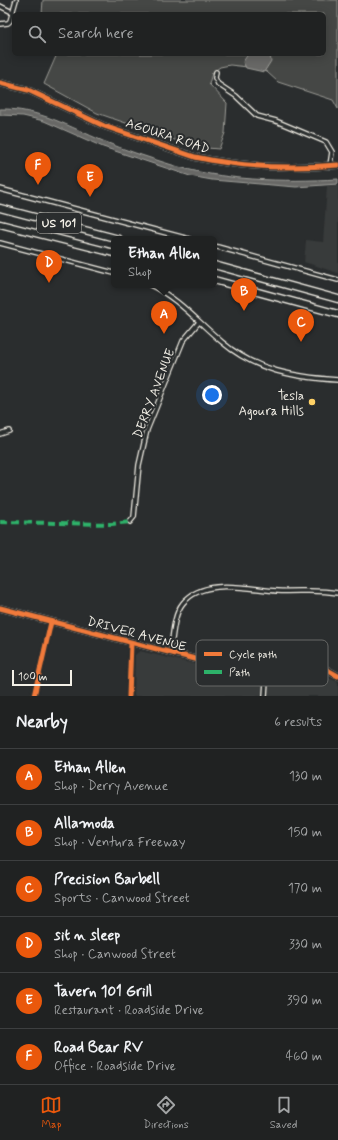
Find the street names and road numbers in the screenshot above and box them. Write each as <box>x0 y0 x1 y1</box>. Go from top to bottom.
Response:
street label: AGOURA ROAD <box>123 115 212 158</box>
road number: US 101 <box>37 213 81 233</box>
street label: DERRY AVENUE <box>130 346 179 441</box>
street label: DRIVER AVENUE <box>85 613 188 656</box>

